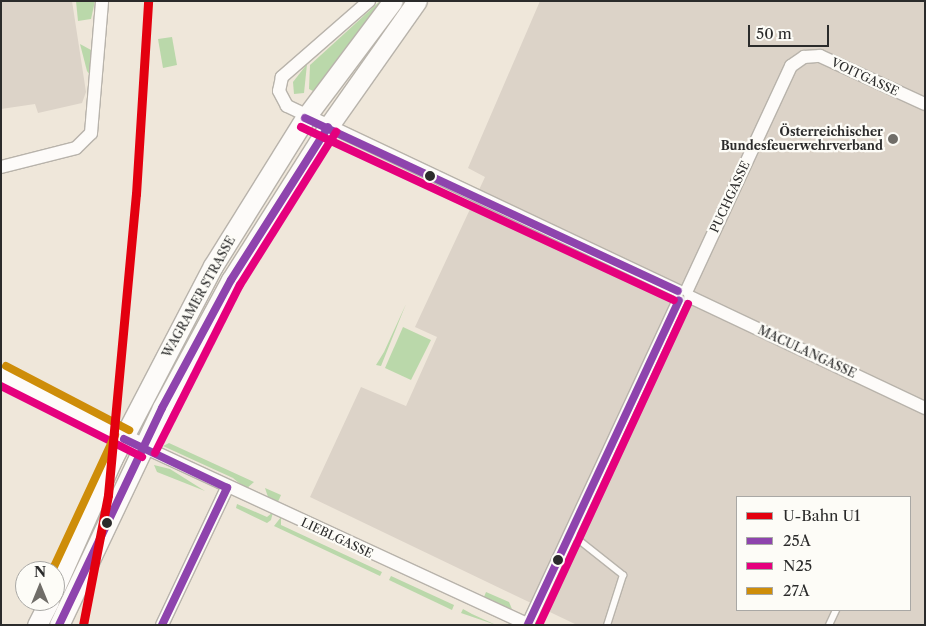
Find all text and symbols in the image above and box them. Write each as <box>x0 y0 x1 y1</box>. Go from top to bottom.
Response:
scale bar <box>751 15 832 47</box>
text: 50 m <box>756 24 792 43</box>
street label: VOITGASSE <box>829 55 901 99</box>
place label: Österreichischer Bundesfeuerwehrverband <box>721 125 883 153</box>
marker: Österreichischer Bundesfeuerwehrverband <box>887 133 899 145</box>
street label: PUCHGASSE <box>707 159 753 235</box>
unlabelled marker <box>425 171 435 181</box>
street label: WAGRAMER STRASSE <box>160 234 238 360</box>
street label: MACULANGASSE <box>756 323 858 381</box>
legend <box>736 496 911 611</box>
text: U-Bahn U1 <box>783 506 860 525</box>
street label: LIEBLGASSE <box>299 515 375 561</box>
unlabelled marker <box>102 518 112 528</box>
text: 25A <box>783 531 811 550</box>
unlabelled marker <box>553 555 563 565</box>
text: N25 <box>783 556 812 575</box>
north arrow <box>15 561 65 611</box>
text: N <box>34 563 46 581</box>
text: 27A <box>783 581 810 600</box>

